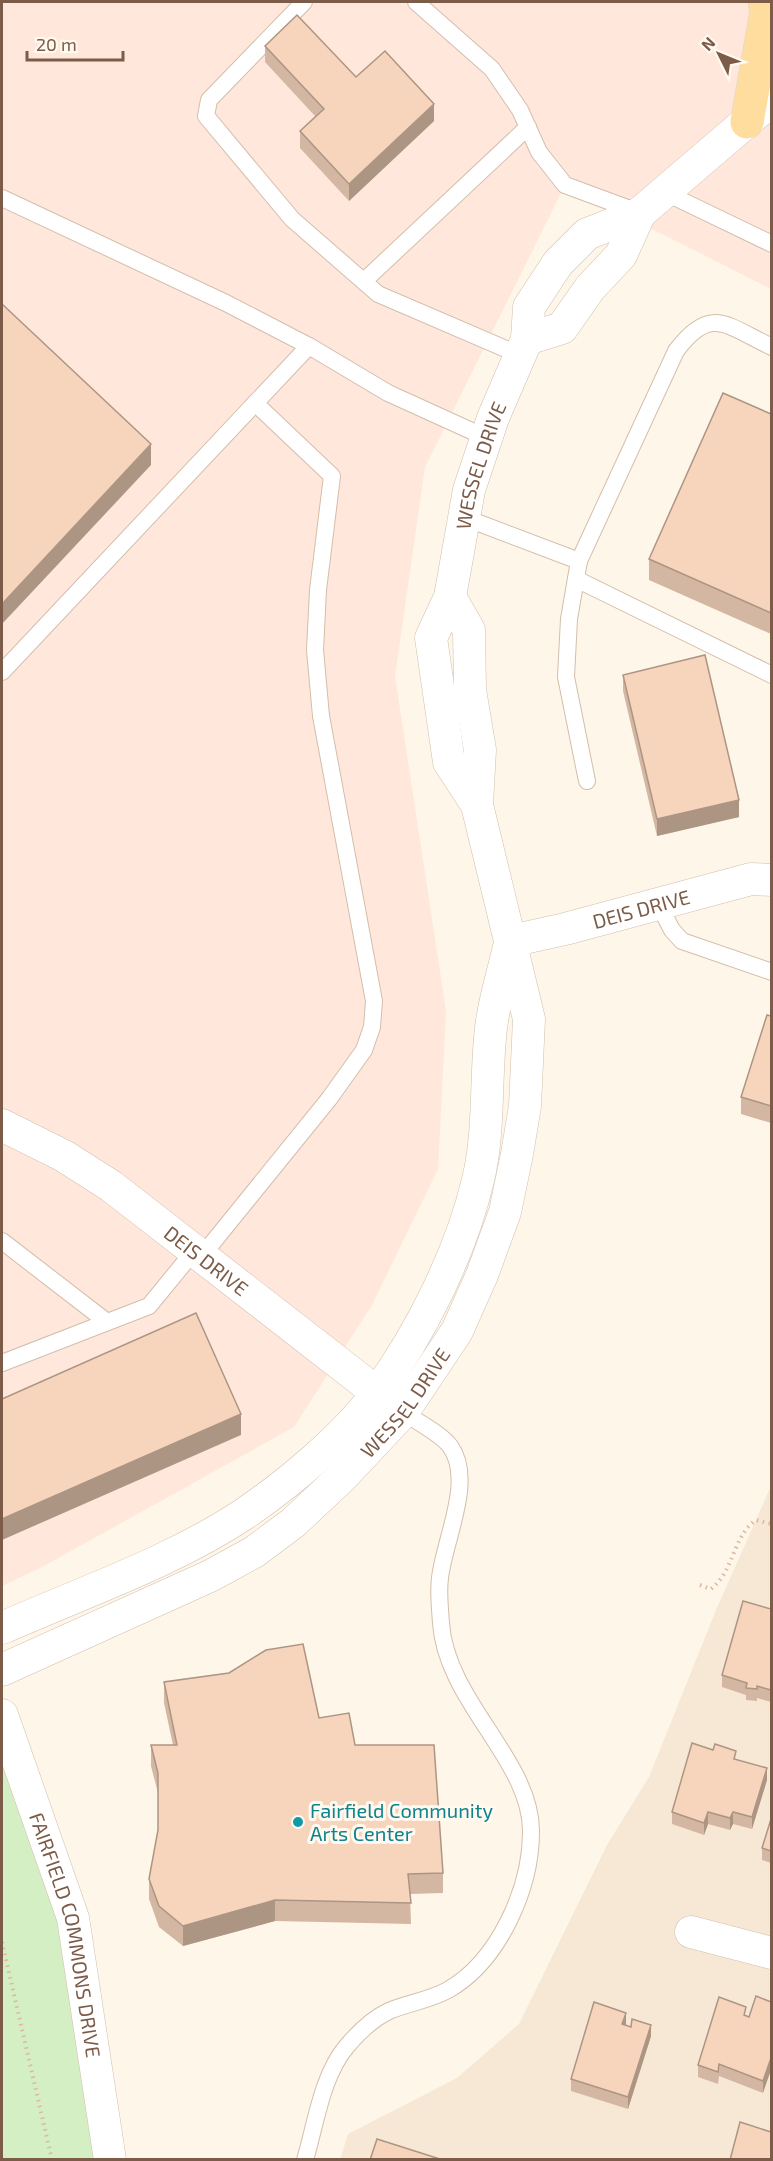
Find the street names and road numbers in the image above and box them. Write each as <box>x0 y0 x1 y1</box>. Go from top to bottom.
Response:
street label: WESSEL DRIVE <box>450 398 511 531</box>
street label: DEIS DRIVE <box>590 884 692 933</box>
street label: DEIS DRIVE <box>160 1220 253 1300</box>
street label: WESSEL DRIVE <box>355 1343 455 1462</box>
street label: FAIRFIELD COMMONS DRIVE <box>25 1809 106 2059</box>

